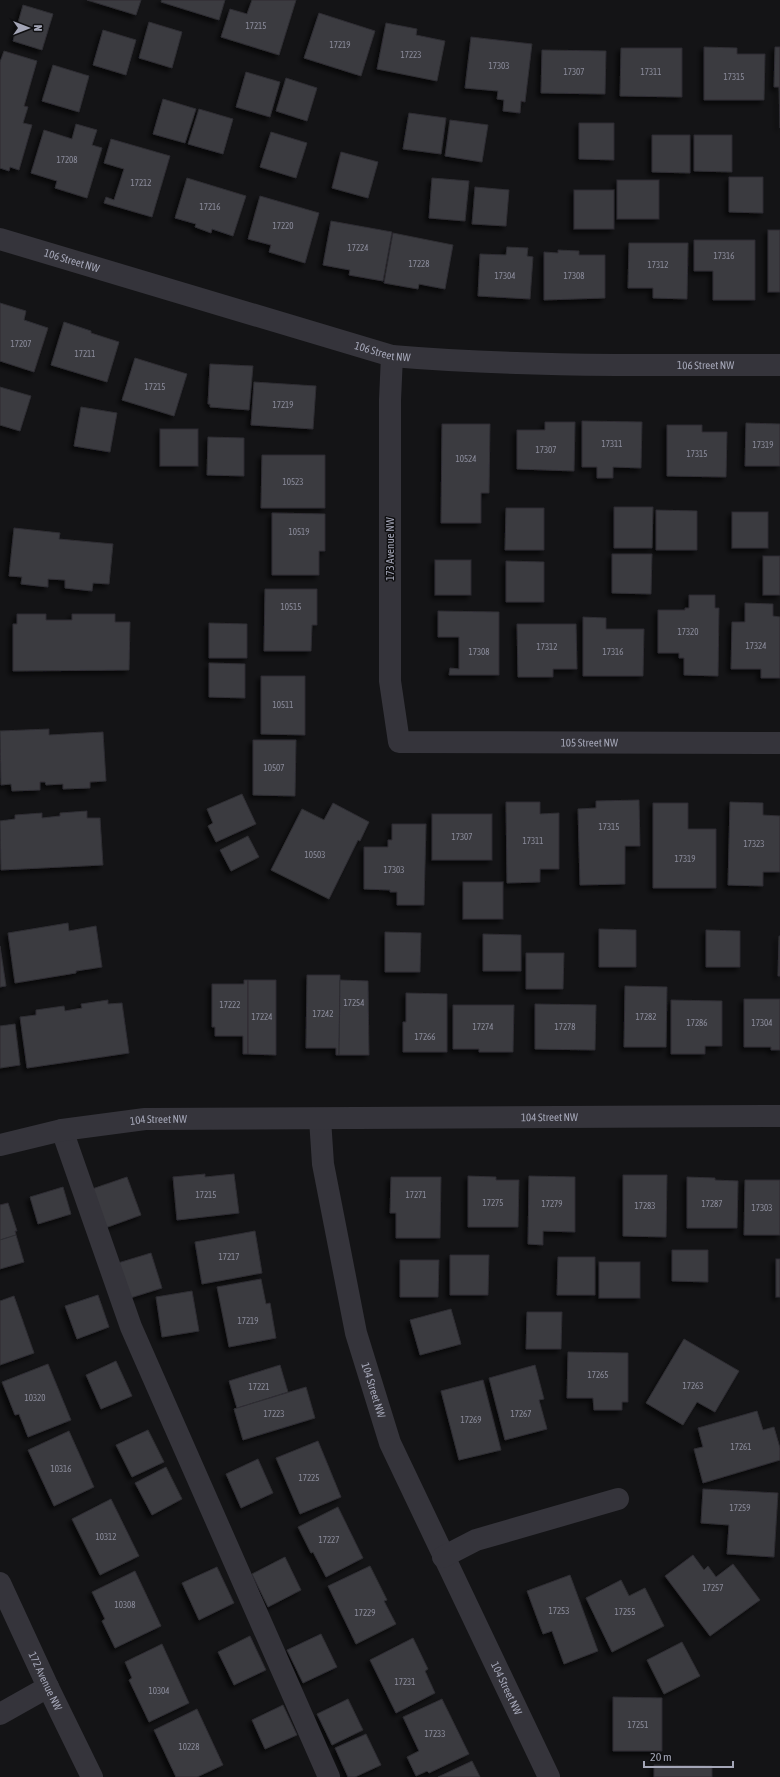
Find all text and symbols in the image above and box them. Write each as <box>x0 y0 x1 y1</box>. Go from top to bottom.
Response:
north arrow <box>8 8 48 48</box>
house number: 17215 <box>245 21 267 31</box>
text: N <box>32 25 44 31</box>
house number: 17219 <box>329 40 351 50</box>
house number: 17223 <box>400 50 422 60</box>
house number: 17303 <box>488 61 510 71</box>
house number: 17307 <box>563 67 585 77</box>
house number: 17311 <box>640 67 662 77</box>
house number: 17315 <box>723 72 745 82</box>
house number: 17208 <box>56 155 78 165</box>
house number: 17212 <box>130 178 152 188</box>
house number: 17216 <box>199 202 221 212</box>
house number: 17220 <box>272 221 294 231</box>
house number: 17224 <box>347 243 369 253</box>
street label: 106 Street NW <box>43 247 101 274</box>
house number: 17316 <box>713 251 735 261</box>
house number: 17228 <box>408 259 430 269</box>
house number: 17312 <box>647 260 669 270</box>
house number: 17304 <box>494 271 516 281</box>
house number: 17308 <box>563 271 585 281</box>
house number: 17207 <box>10 339 32 349</box>
street label: 106 Street NW <box>353 339 411 363</box>
house number: 17211 <box>74 349 96 359</box>
street label: 106 Street NW <box>677 359 734 371</box>
house number: 17215 <box>144 382 166 392</box>
house number: 17219 <box>272 400 294 410</box>
house number: 17311 <box>601 439 623 449</box>
house number: 17319 <box>752 440 774 450</box>
house number: 17307 <box>535 445 557 455</box>
house number: 17315 <box>686 449 708 459</box>
house number: 10524 <box>455 454 477 464</box>
house number: 10523 <box>282 477 304 487</box>
street label: 173 Avenue NW <box>384 517 396 581</box>
house number: 10519 <box>288 527 310 537</box>
house number: 10515 <box>280 602 302 612</box>
house number: 17320 <box>677 627 699 637</box>
house number: 17324 <box>745 641 767 651</box>
house number: 17312 <box>536 642 558 652</box>
house number: 17308 <box>468 647 490 657</box>
house number: 17316 <box>602 647 624 657</box>
house number: 10511 <box>272 700 294 710</box>
street label: 105 Street NW <box>561 736 618 749</box>
house number: 10507 <box>263 763 285 773</box>
house number: 17315 <box>598 822 620 832</box>
house number: 17307 <box>451 832 473 842</box>
house number: 17311 <box>522 836 544 846</box>
house number: 17323 <box>743 839 765 849</box>
house number: 10503 <box>304 850 326 860</box>
house number: 17319 <box>674 854 696 864</box>
house number: 17303 <box>383 865 405 875</box>
house number: 17254 <box>343 998 365 1008</box>
house number: 17222 <box>219 1000 241 1010</box>
house number: 17242 <box>312 1009 334 1019</box>
house number: 17224 <box>251 1012 273 1022</box>
house number: 17282 <box>635 1012 657 1022</box>
house number: 17286 <box>686 1018 708 1028</box>
house number: 17304 <box>751 1018 773 1028</box>
house number: 17274 <box>472 1022 494 1032</box>
house number: 17278 <box>554 1022 576 1032</box>
house number: 17266 <box>414 1032 436 1042</box>
street label: 104 Street NW <box>521 1111 578 1123</box>
street label: 104 Street NW <box>129 1113 187 1127</box>
house number: 17215 <box>195 1190 217 1200</box>
house number: 17271 <box>405 1190 427 1200</box>
house number: 17275 <box>482 1198 504 1208</box>
house number: 17279 <box>541 1199 563 1209</box>
house number: 17287 <box>701 1199 723 1209</box>
house number: 17283 <box>634 1201 656 1211</box>
house number: 17303 <box>751 1203 773 1213</box>
house number: 17217 <box>218 1252 240 1262</box>
house number: 17219 <box>237 1316 259 1326</box>
street label: 104 Street NW <box>359 1361 388 1419</box>
house number: 17265 <box>587 1370 609 1380</box>
house number: 17263 <box>682 1381 704 1391</box>
house number: 17221 <box>248 1382 270 1392</box>
house number: 10320 <box>24 1393 46 1403</box>
house number: 17223 <box>263 1409 285 1419</box>
house number: 17267 <box>510 1409 532 1419</box>
house number: 17269 <box>460 1415 482 1425</box>
house number: 17261 <box>730 1442 752 1452</box>
house number: 10316 <box>50 1464 72 1474</box>
house number: 17225 <box>298 1473 320 1483</box>
house number: 17259 <box>729 1503 751 1513</box>
house number: 10312 <box>95 1532 117 1542</box>
house number: 17227 <box>318 1535 340 1545</box>
house number: 17257 <box>702 1583 724 1593</box>
house number: 10308 <box>114 1600 136 1610</box>
house number: 17253 <box>548 1606 570 1616</box>
house number: 17255 <box>614 1607 636 1617</box>
house number: 17229 <box>354 1608 376 1618</box>
street label: 172 Avenue NW <box>26 1650 64 1712</box>
street label: 104 Street NW <box>489 1660 524 1717</box>
house number: 17231 <box>394 1677 416 1687</box>
house number: 10304 <box>148 1686 170 1696</box>
house number: 17251 <box>627 1720 649 1730</box>
house number: 17233 <box>424 1729 446 1739</box>
house number: 10228 <box>178 1742 200 1752</box>
scale bar <box>644 1743 733 1769</box>
text: 20 m <box>650 1750 672 1764</box>

